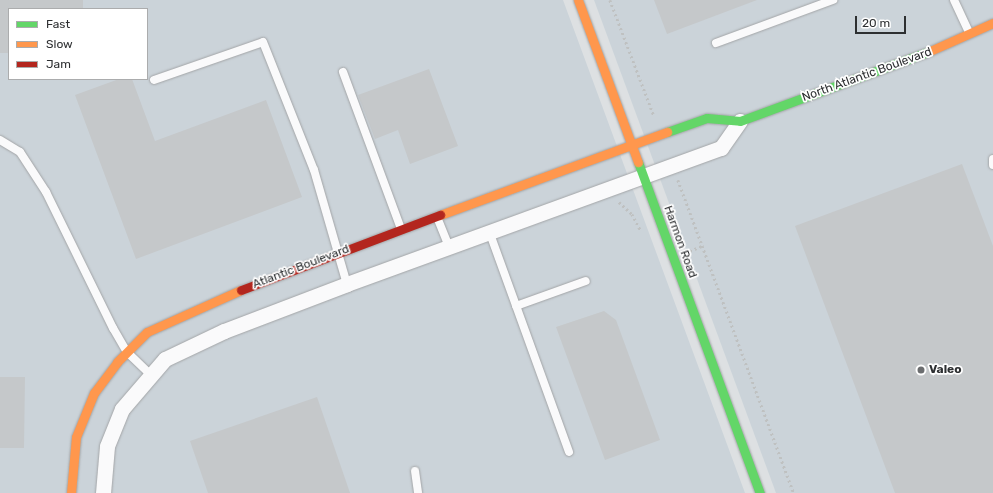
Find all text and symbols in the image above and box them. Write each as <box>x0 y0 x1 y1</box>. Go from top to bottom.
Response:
legend <box>8 8 148 80</box>
scale bar <box>857 8 908 34</box>
text: 20 m <box>862 16 890 30</box>
text: Fast <box>46 17 70 31</box>
text: Slow <box>46 37 73 51</box>
street label: North Atlantic Boulevard <box>800 45 934 105</box>
text: Jam <box>46 57 71 71</box>
street label: Harmon Road <box>660 204 700 280</box>
street label: Atlantic Boulevard <box>251 242 351 292</box>
place label: Valeo <box>929 363 962 377</box>
marker: Valeo <box>916 365 926 375</box>

